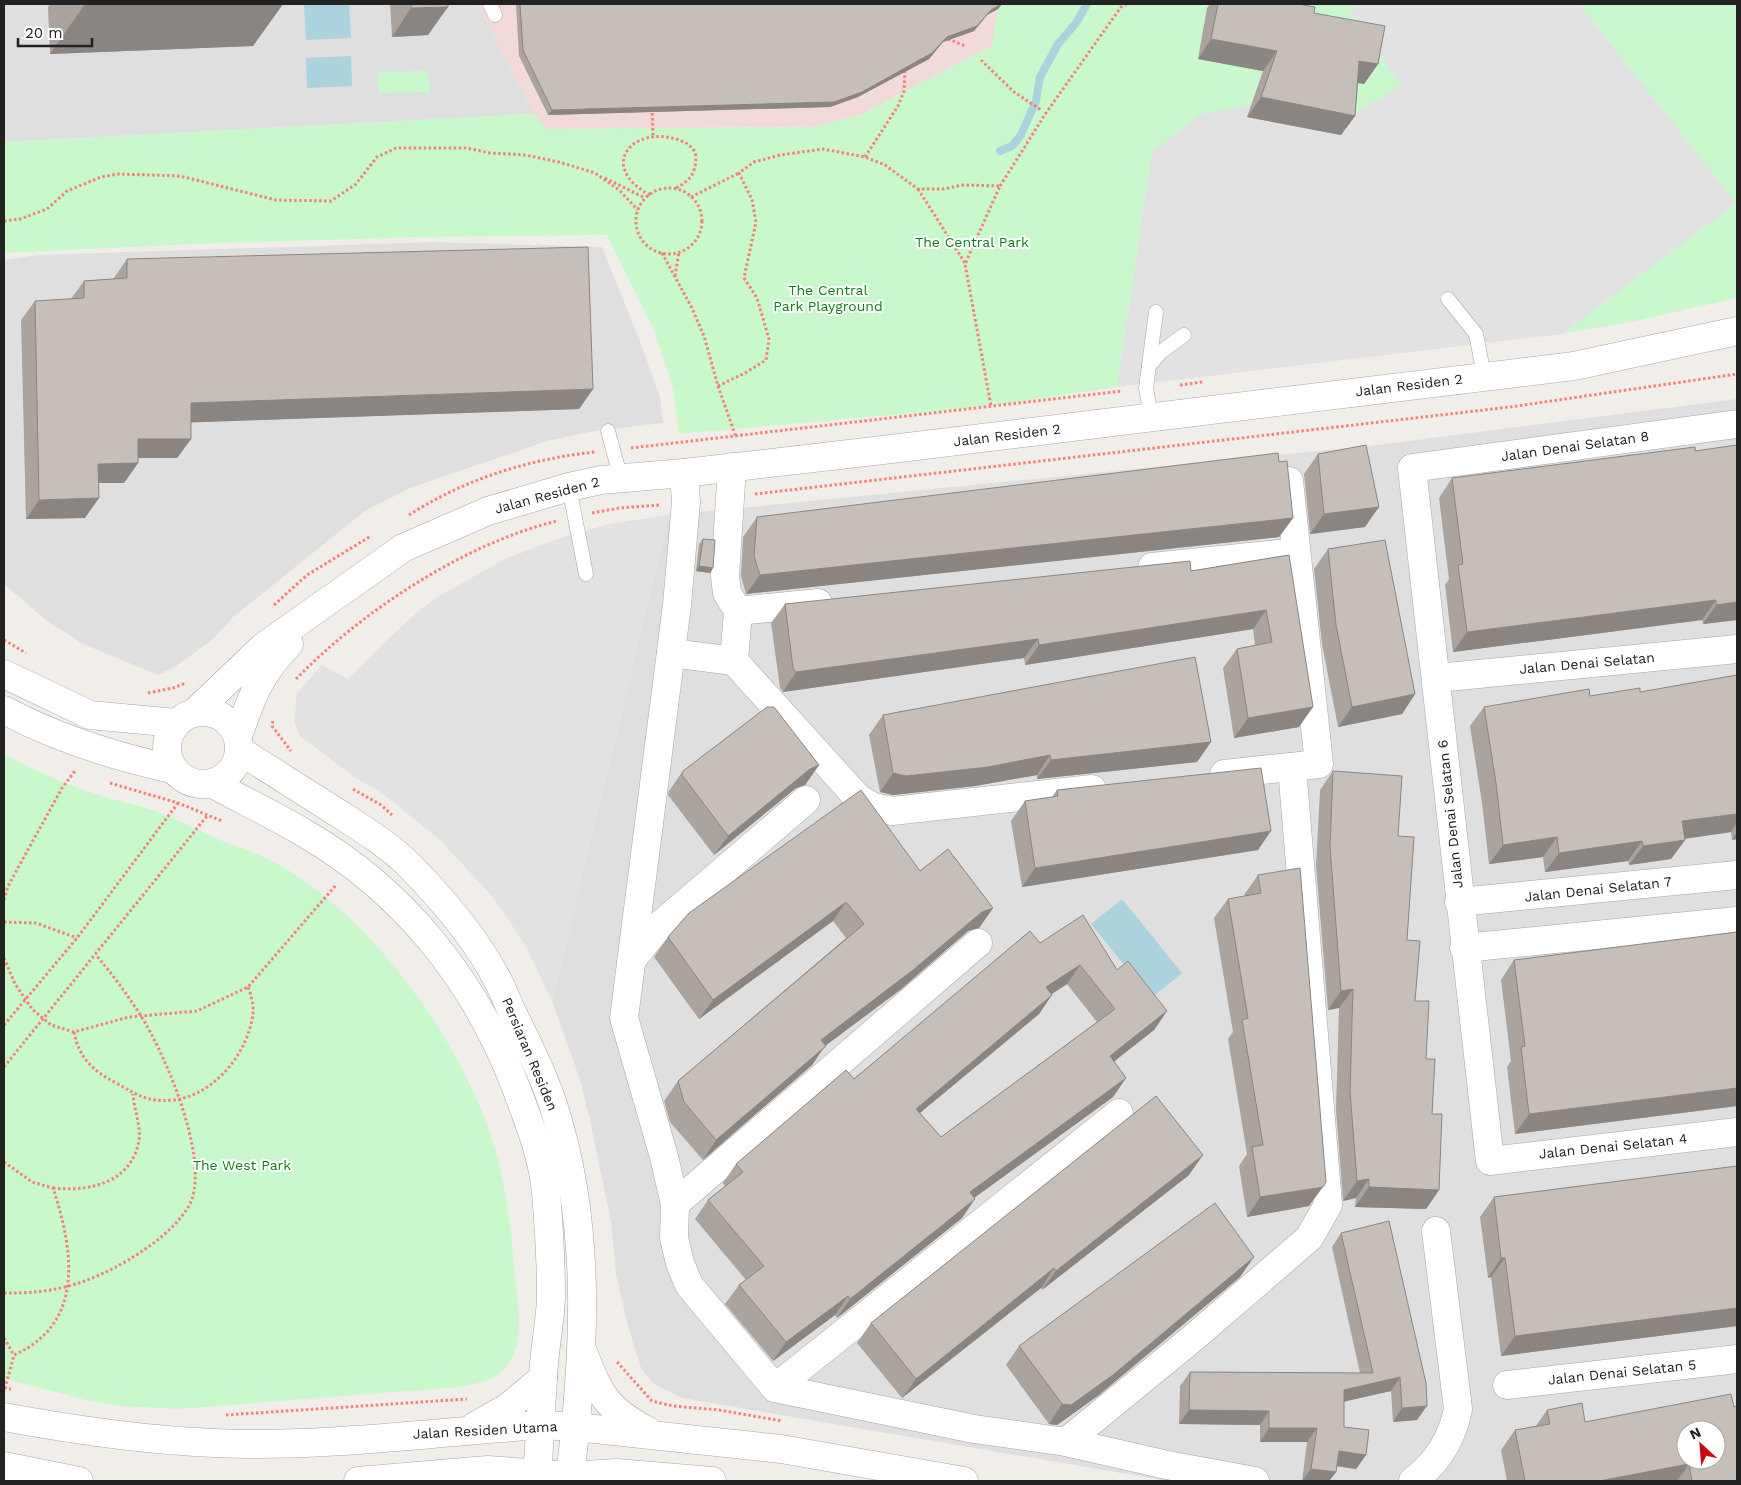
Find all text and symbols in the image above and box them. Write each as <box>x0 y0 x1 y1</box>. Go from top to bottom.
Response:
scale bar <box>18 15 91 47</box>
text: 20 m <box>25 24 63 42</box>
park label: The Central Park <box>915 234 1029 250</box>
park label: The Central Park Playground <box>773 282 883 314</box>
street label: Jalan Residen 2 <box>1354 370 1464 400</box>
street label: Jalan Residen 2 <box>952 420 1062 450</box>
street label: Jalan Denai Selatan 8 <box>1500 428 1650 464</box>
street label: Jalan Residen 2 <box>493 473 601 517</box>
street label: Jalan Denai Selatan <box>1519 649 1655 677</box>
street label: Jalan Denai Selatan 6 <box>1434 739 1466 889</box>
street label: Jalan Denai Selatan 7 <box>1524 873 1673 905</box>
street label: Persiaran Residen <box>499 995 561 1113</box>
street label: Jalan Denai Selatan 4 <box>1538 1130 1688 1162</box>
park label: The West Park <box>193 1157 291 1173</box>
street label: Jalan Denai Selatan 5 <box>1547 1356 1697 1388</box>
street label: Jalan Residen Utama <box>412 1418 558 1442</box>
north arrow <box>1676 1420 1726 1470</box>
text: N <box>1687 1424 1703 1443</box>

